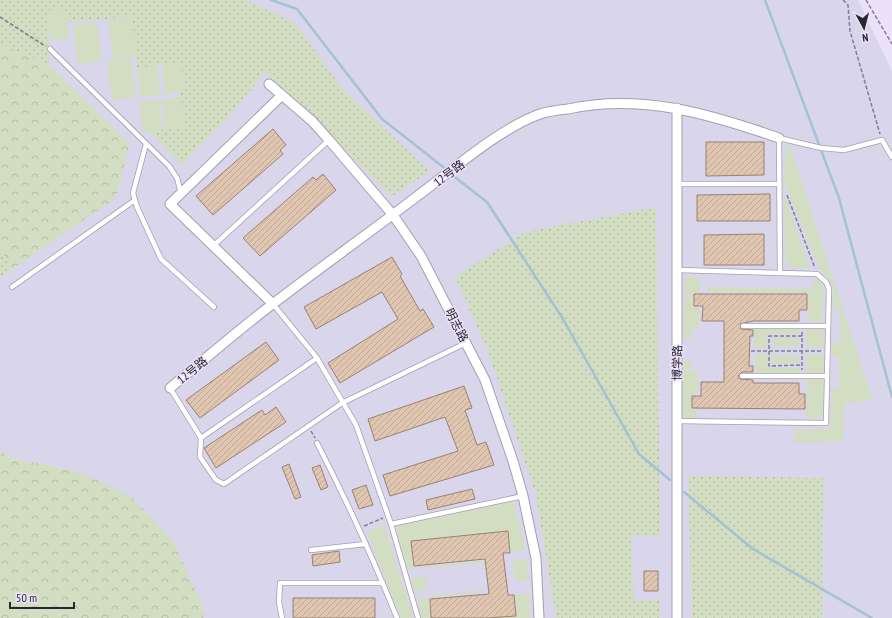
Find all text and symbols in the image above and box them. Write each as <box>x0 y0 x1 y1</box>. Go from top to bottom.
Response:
north arrow <box>844 8 884 48</box>
text: N <box>861 31 869 45</box>
street label: 12号路 <box>431 157 467 189</box>
street label: 明志路 <box>442 306 472 344</box>
street label: 博学路 <box>669 345 685 381</box>
street label: 12号路 <box>174 353 210 387</box>
scale bar <box>10 584 74 610</box>
text: 50 m <box>16 590 37 605</box>

